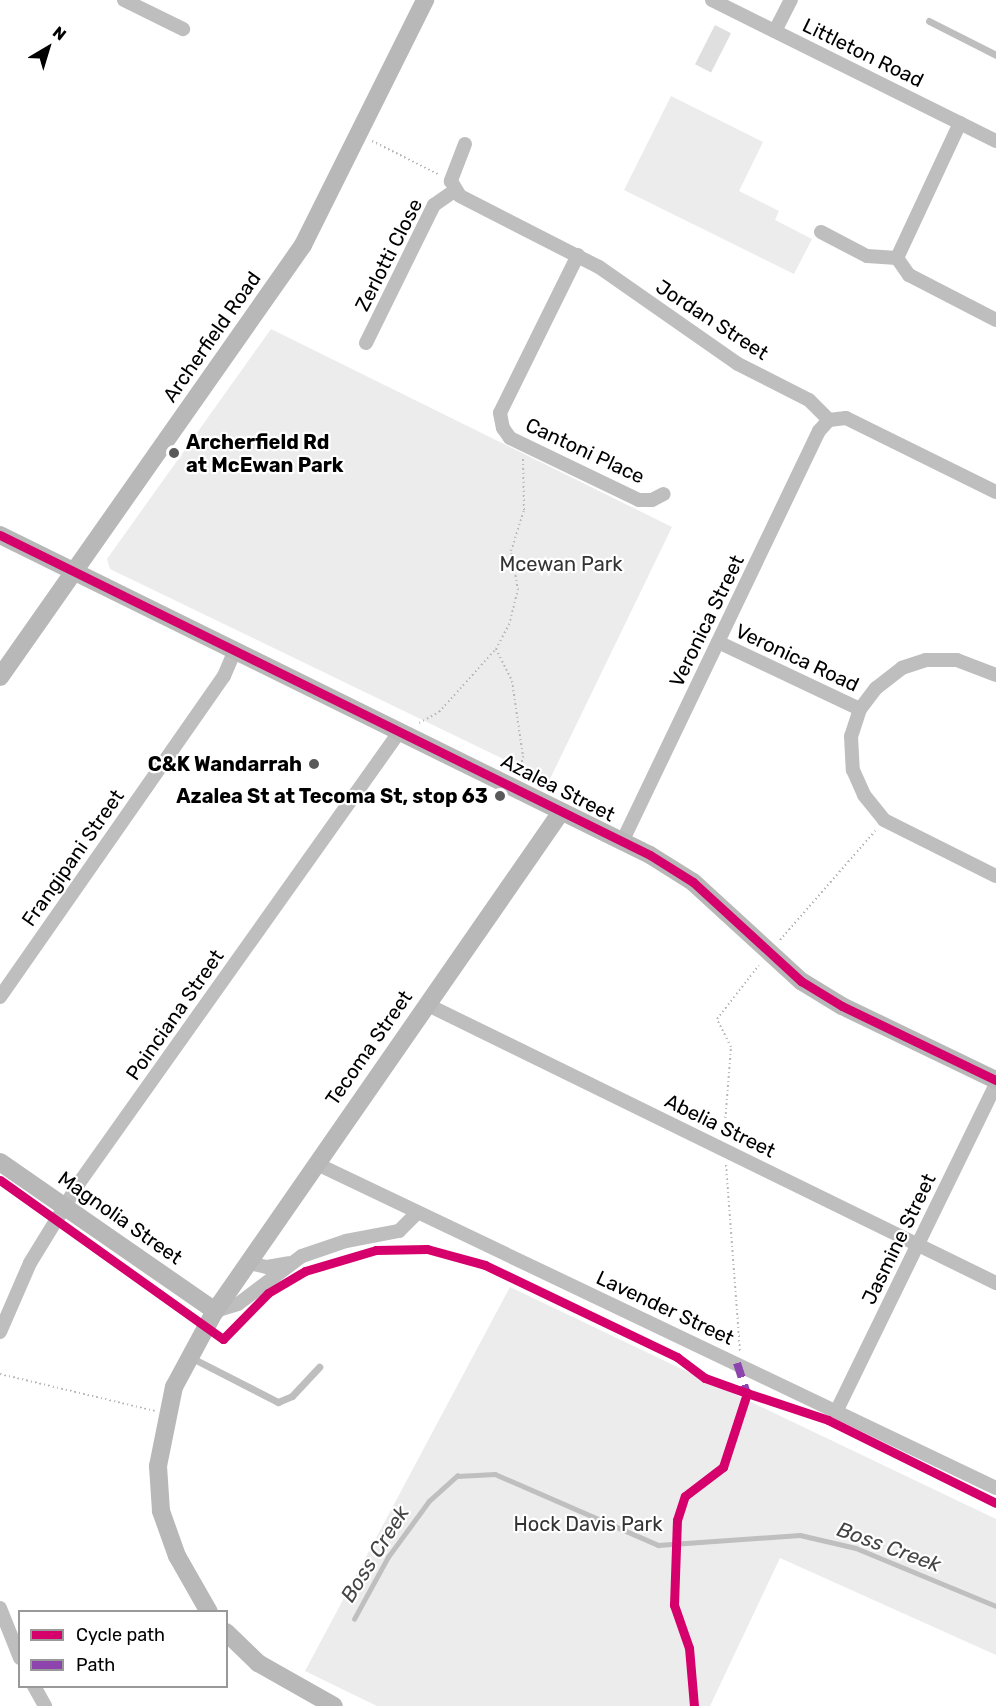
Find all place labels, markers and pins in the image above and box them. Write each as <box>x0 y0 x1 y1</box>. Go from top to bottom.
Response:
place label: Archerfield Rd at McEwan Park <box>186 430 344 477</box>
marker: Archerfield Rd at McEwan Park <box>167 446 181 460</box>
place label: C&K Wandarrah <box>148 752 302 776</box>
marker: C&K Wandarrah <box>307 757 321 771</box>
place label: Azalea St at Tecoma St, stop 63 <box>176 784 488 808</box>
marker: Azalea St at Tecoma St, stop 63 <box>493 789 507 803</box>

